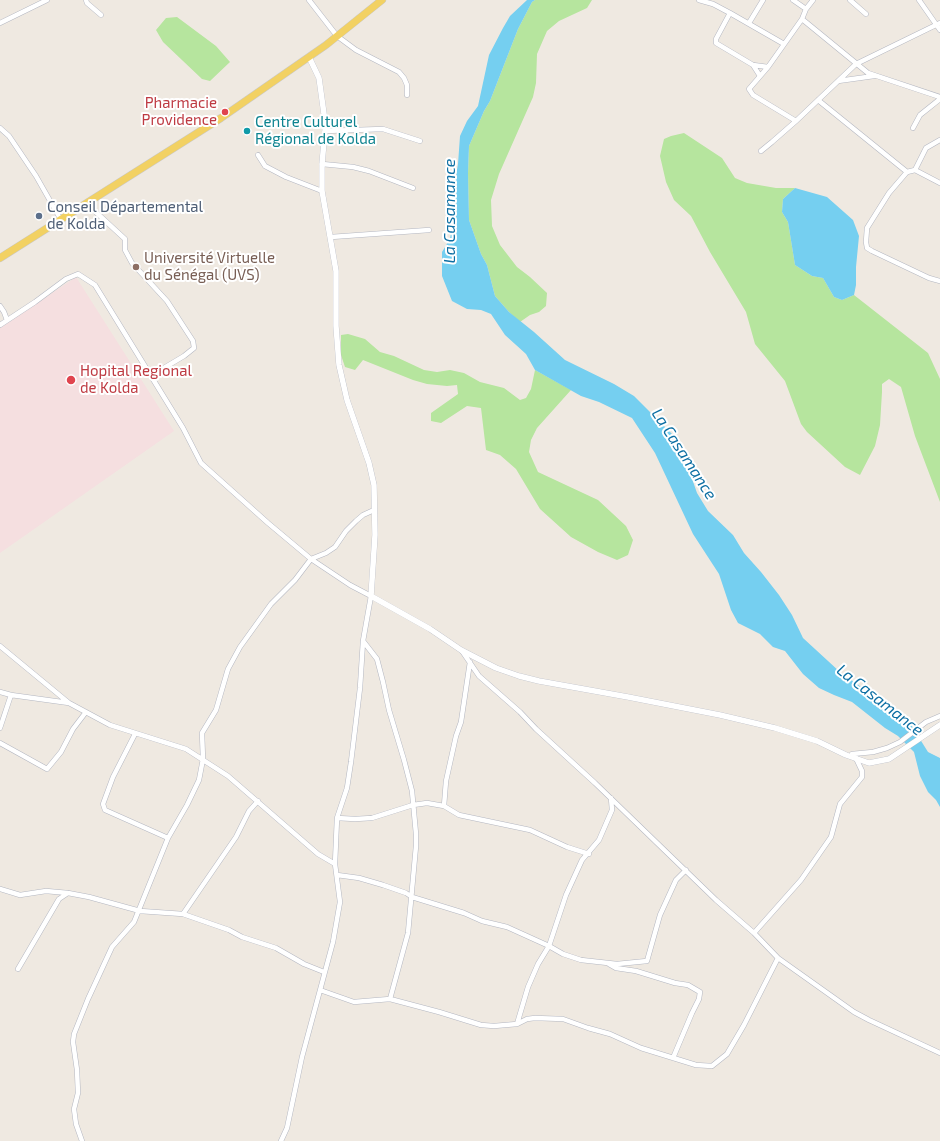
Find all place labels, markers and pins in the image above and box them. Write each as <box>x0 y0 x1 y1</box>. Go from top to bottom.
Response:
place label: Pharmacie Providence <box>142 94 217 129</box>
marker: Pharmacie Providence <box>220 107 230 117</box>
place label: Centre Culturel Régional de Kolda <box>255 113 376 148</box>
marker: Centre Culturel Régional de Kolda <box>242 126 252 136</box>
place label: Conseil Départemental de Kolda <box>47 198 203 233</box>
marker: Conseil Départemental de Kolda <box>34 211 44 221</box>
place label: Université Virtuelle du Sénégal (UVS) <box>144 249 275 284</box>
marker: Université Virtuelle du Sénégal (UVS) <box>131 262 141 272</box>
place label: Hopital Regional de Kolda <box>80 362 192 397</box>
marker: Hopital Regional de Kolda <box>65 374 77 386</box>

